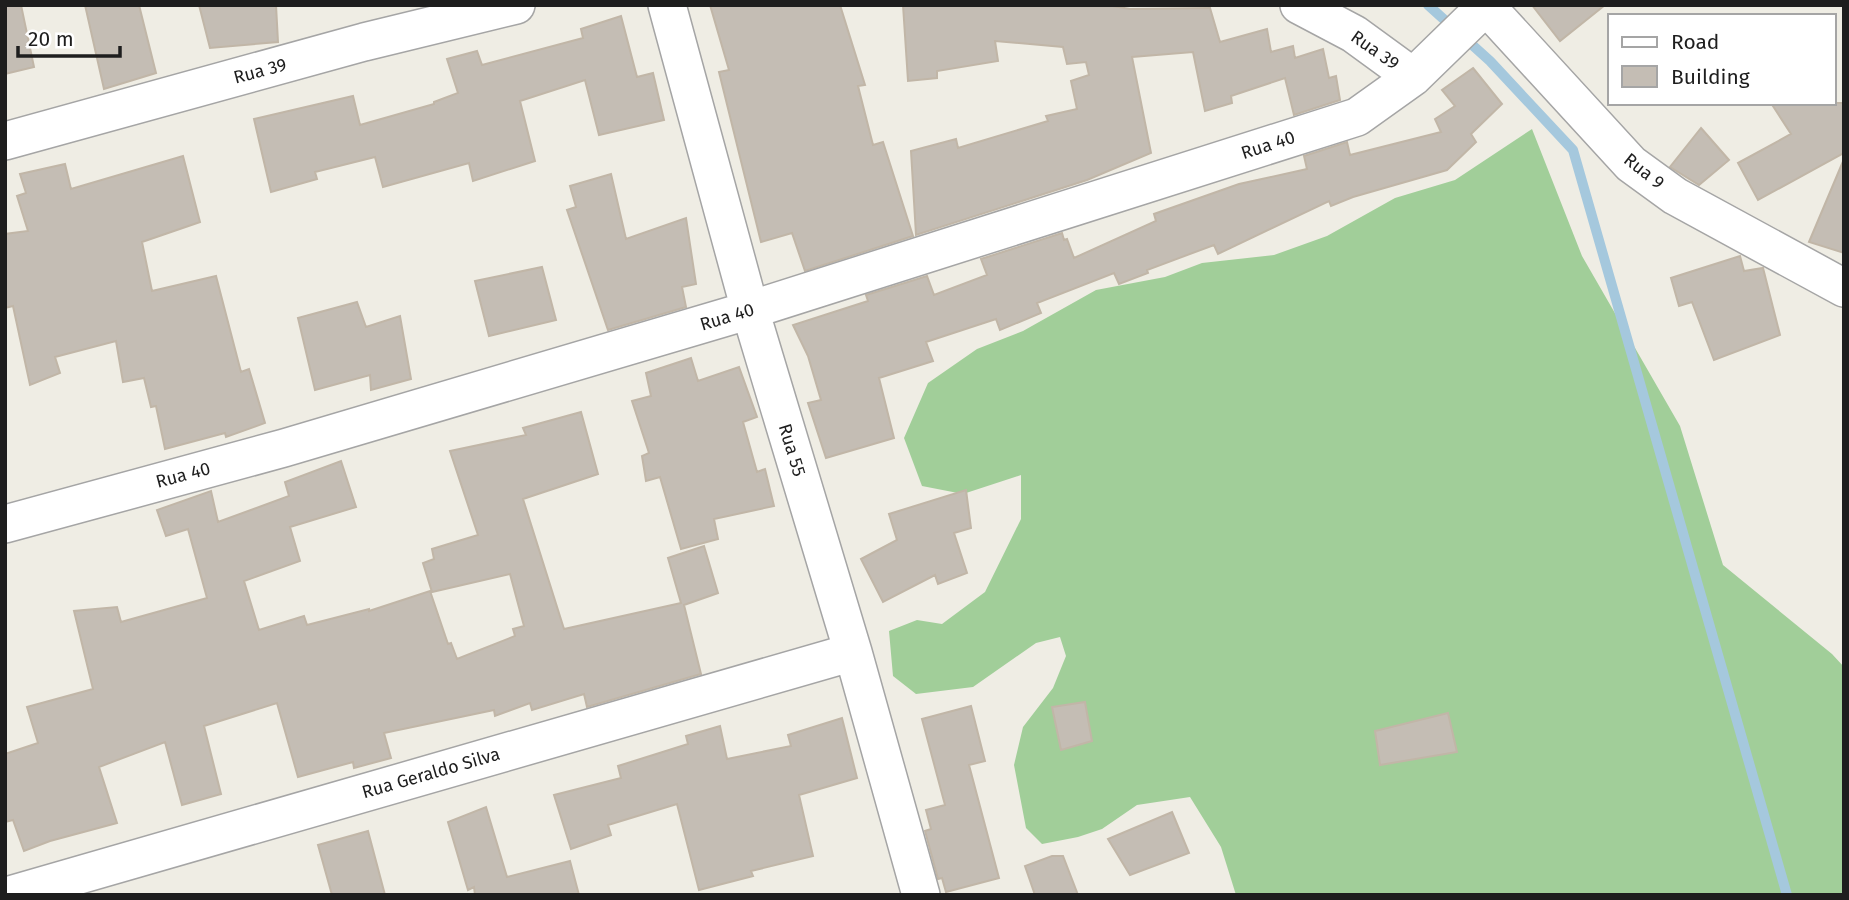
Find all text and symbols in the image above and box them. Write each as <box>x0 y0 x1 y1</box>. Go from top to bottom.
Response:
scale bar <box>18 14 119 58</box>
legend <box>1608 14 1835 105</box>
street label: Rua 39 <box>1347 25 1403 75</box>
text: 20 m <box>28 26 74 52</box>
text: Road <box>1671 29 1719 55</box>
street label: Rua 39 <box>231 53 289 89</box>
text: Building <box>1671 64 1750 90</box>
street label: Rua 40 <box>1238 126 1298 164</box>
street label: Rua 9 <box>1619 148 1669 194</box>
street label: Rua 40 <box>697 298 757 336</box>
street label: Rua 55 <box>774 421 810 479</box>
street label: Rua 40 <box>153 457 213 493</box>
street label: Rua Geraldo Silva <box>359 743 503 803</box>

